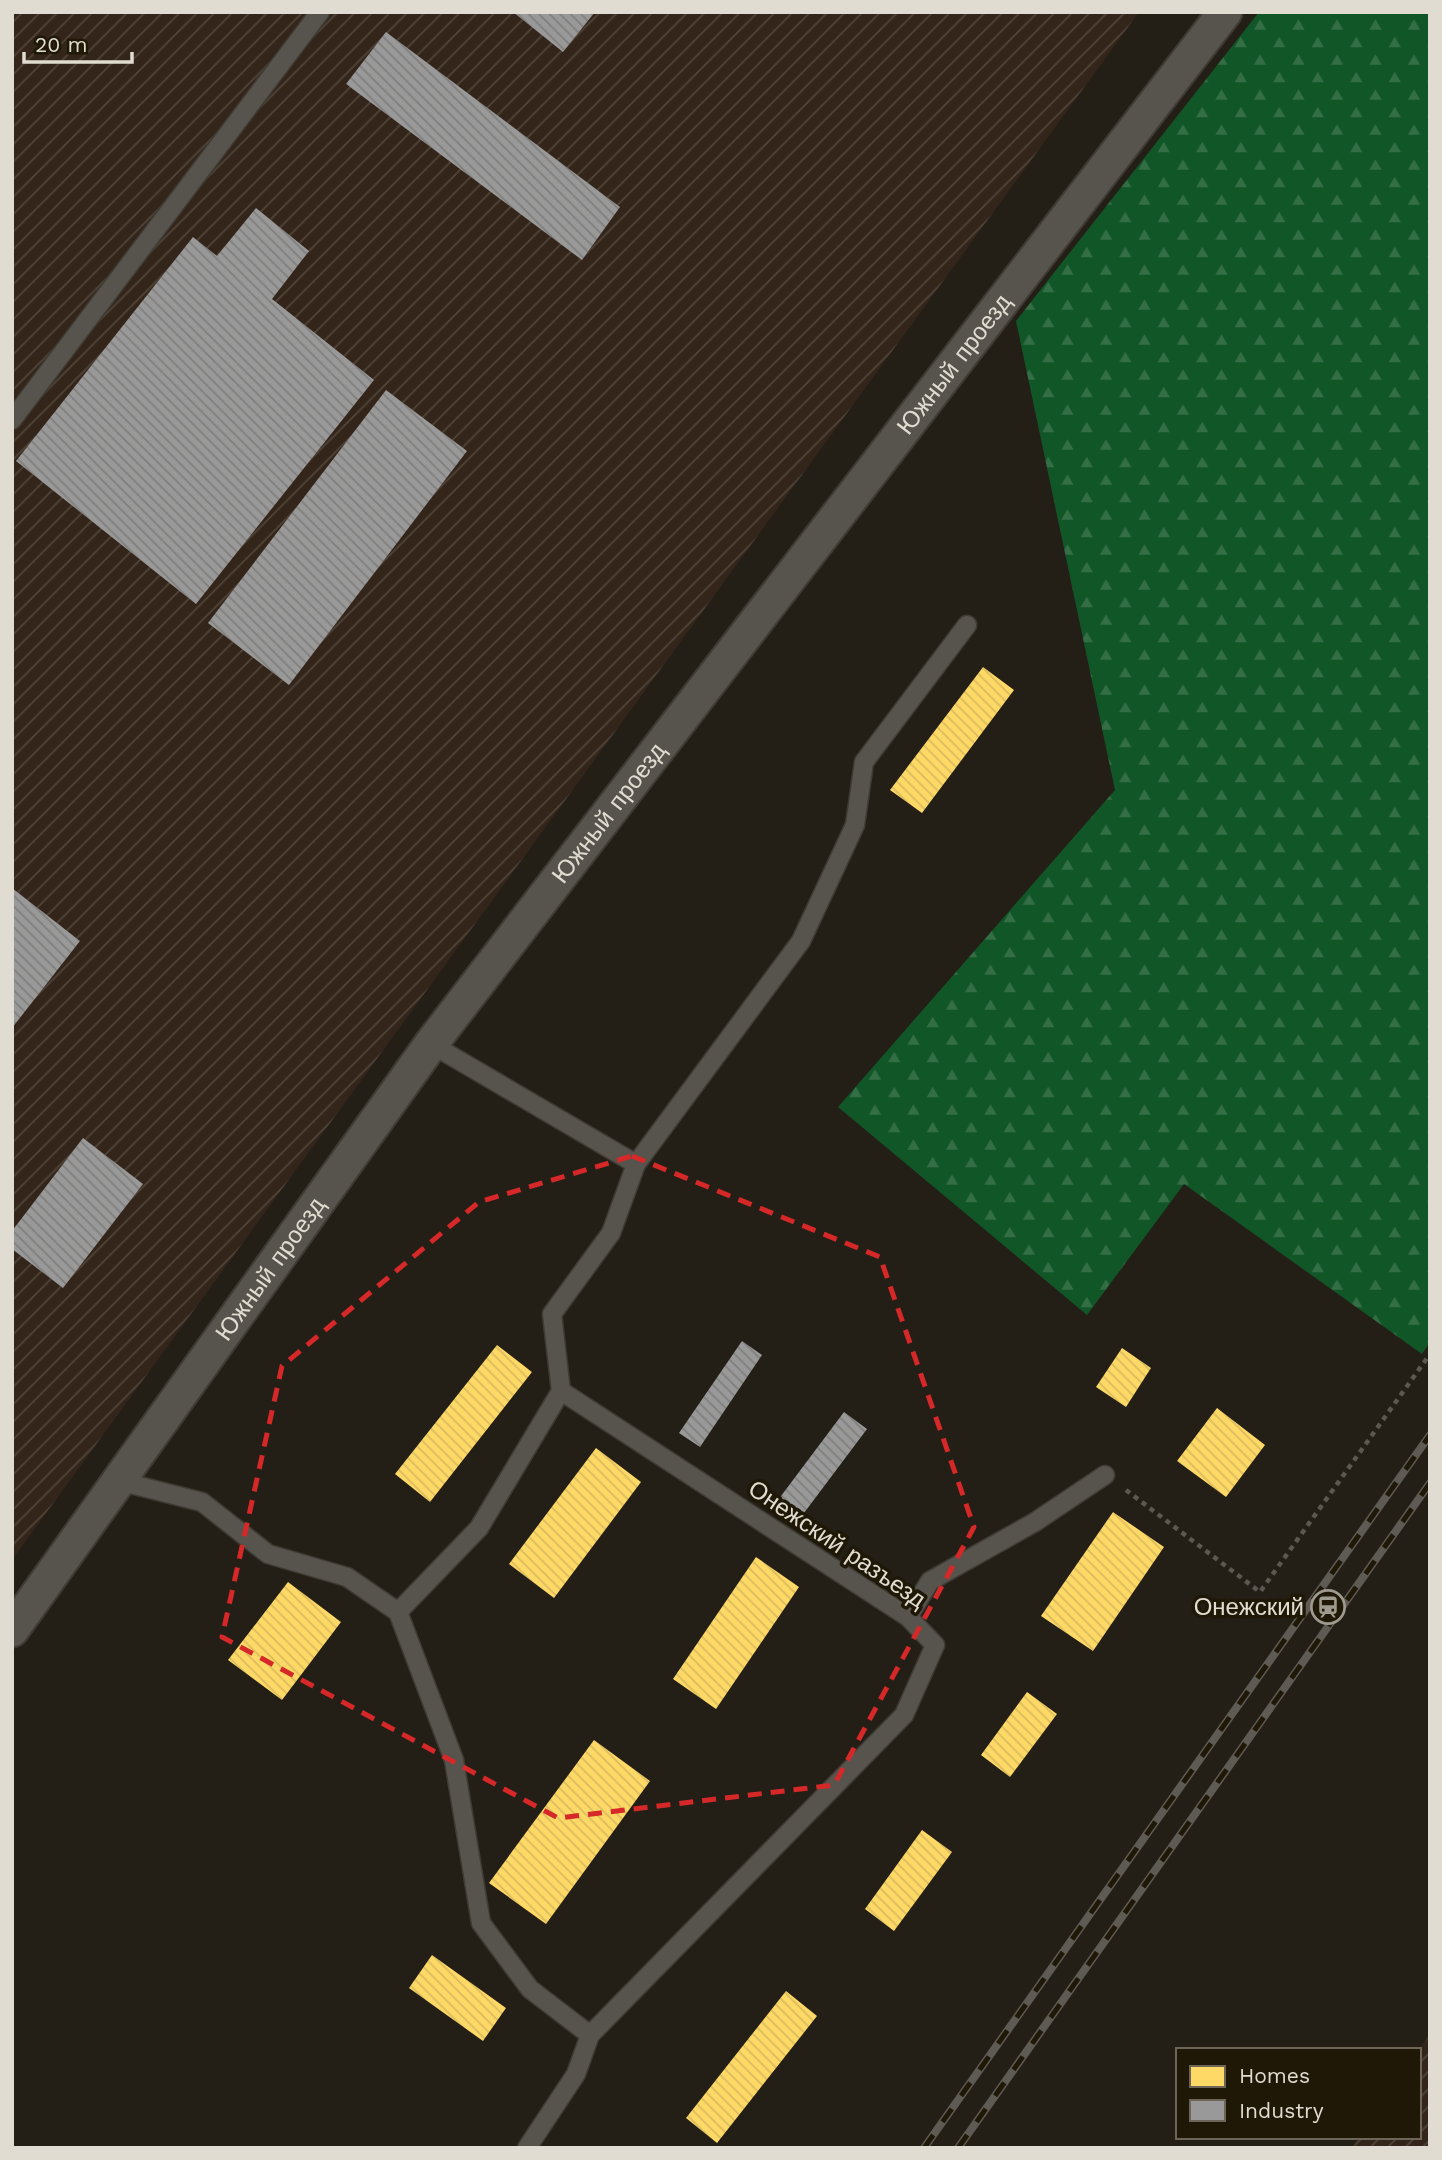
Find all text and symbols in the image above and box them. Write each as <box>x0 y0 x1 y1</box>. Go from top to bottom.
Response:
scale bar <box>24 21 133 65</box>
text: 20 m <box>35 32 87 57</box>
street label: Южный проезд <box>891 289 1017 440</box>
street label: Южный проезд <box>546 737 672 889</box>
street label: Южный проезд <box>210 1192 331 1346</box>
street label: Онежский разъезд <box>743 1474 931 1614</box>
station icon: Онежский <box>1309 1588 1347 1626</box>
place label: Онежский <box>1194 1593 1304 1621</box>
legend <box>1176 2048 1421 2139</box>
text: Homes <box>1239 2063 1310 2088</box>
text: Industry <box>1239 2098 1324 2123</box>

